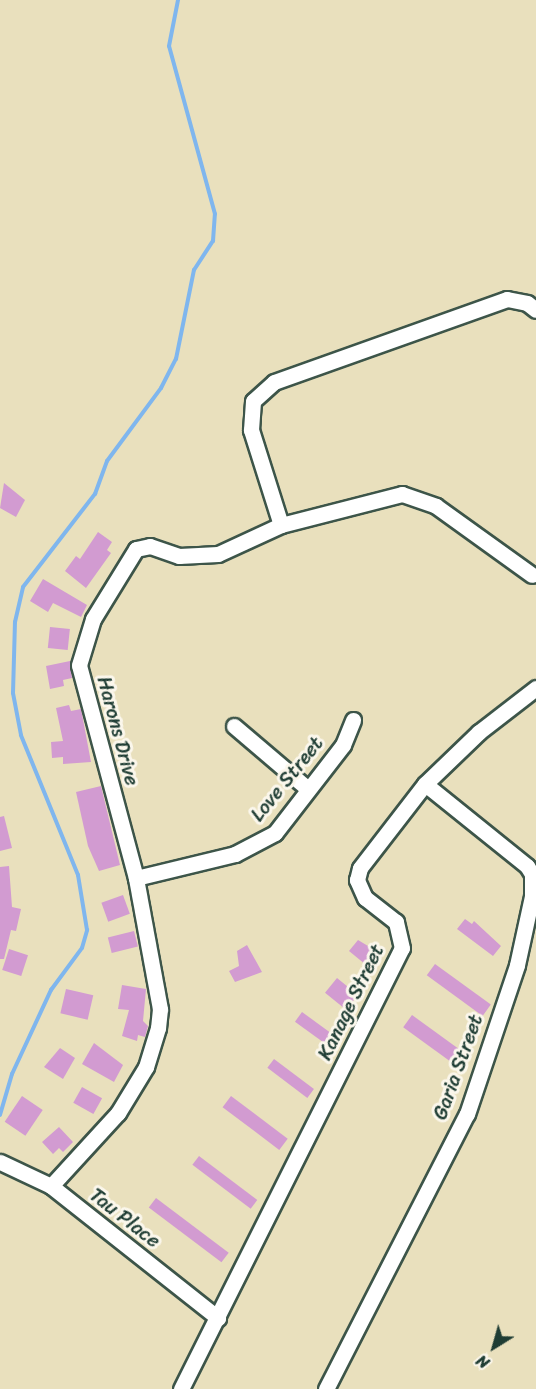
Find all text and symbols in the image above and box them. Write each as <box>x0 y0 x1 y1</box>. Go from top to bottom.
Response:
street label: Harons Drive <box>92 674 144 788</box>
street label: Love Street <box>245 732 329 826</box>
street label: Kanage Street <box>313 940 389 1064</box>
street label: Garia Street <box>428 1011 488 1123</box>
street label: Tau Place <box>85 1183 165 1253</box>
north arrow <box>464 1317 524 1377</box>
text: N <box>470 1347 496 1377</box>

